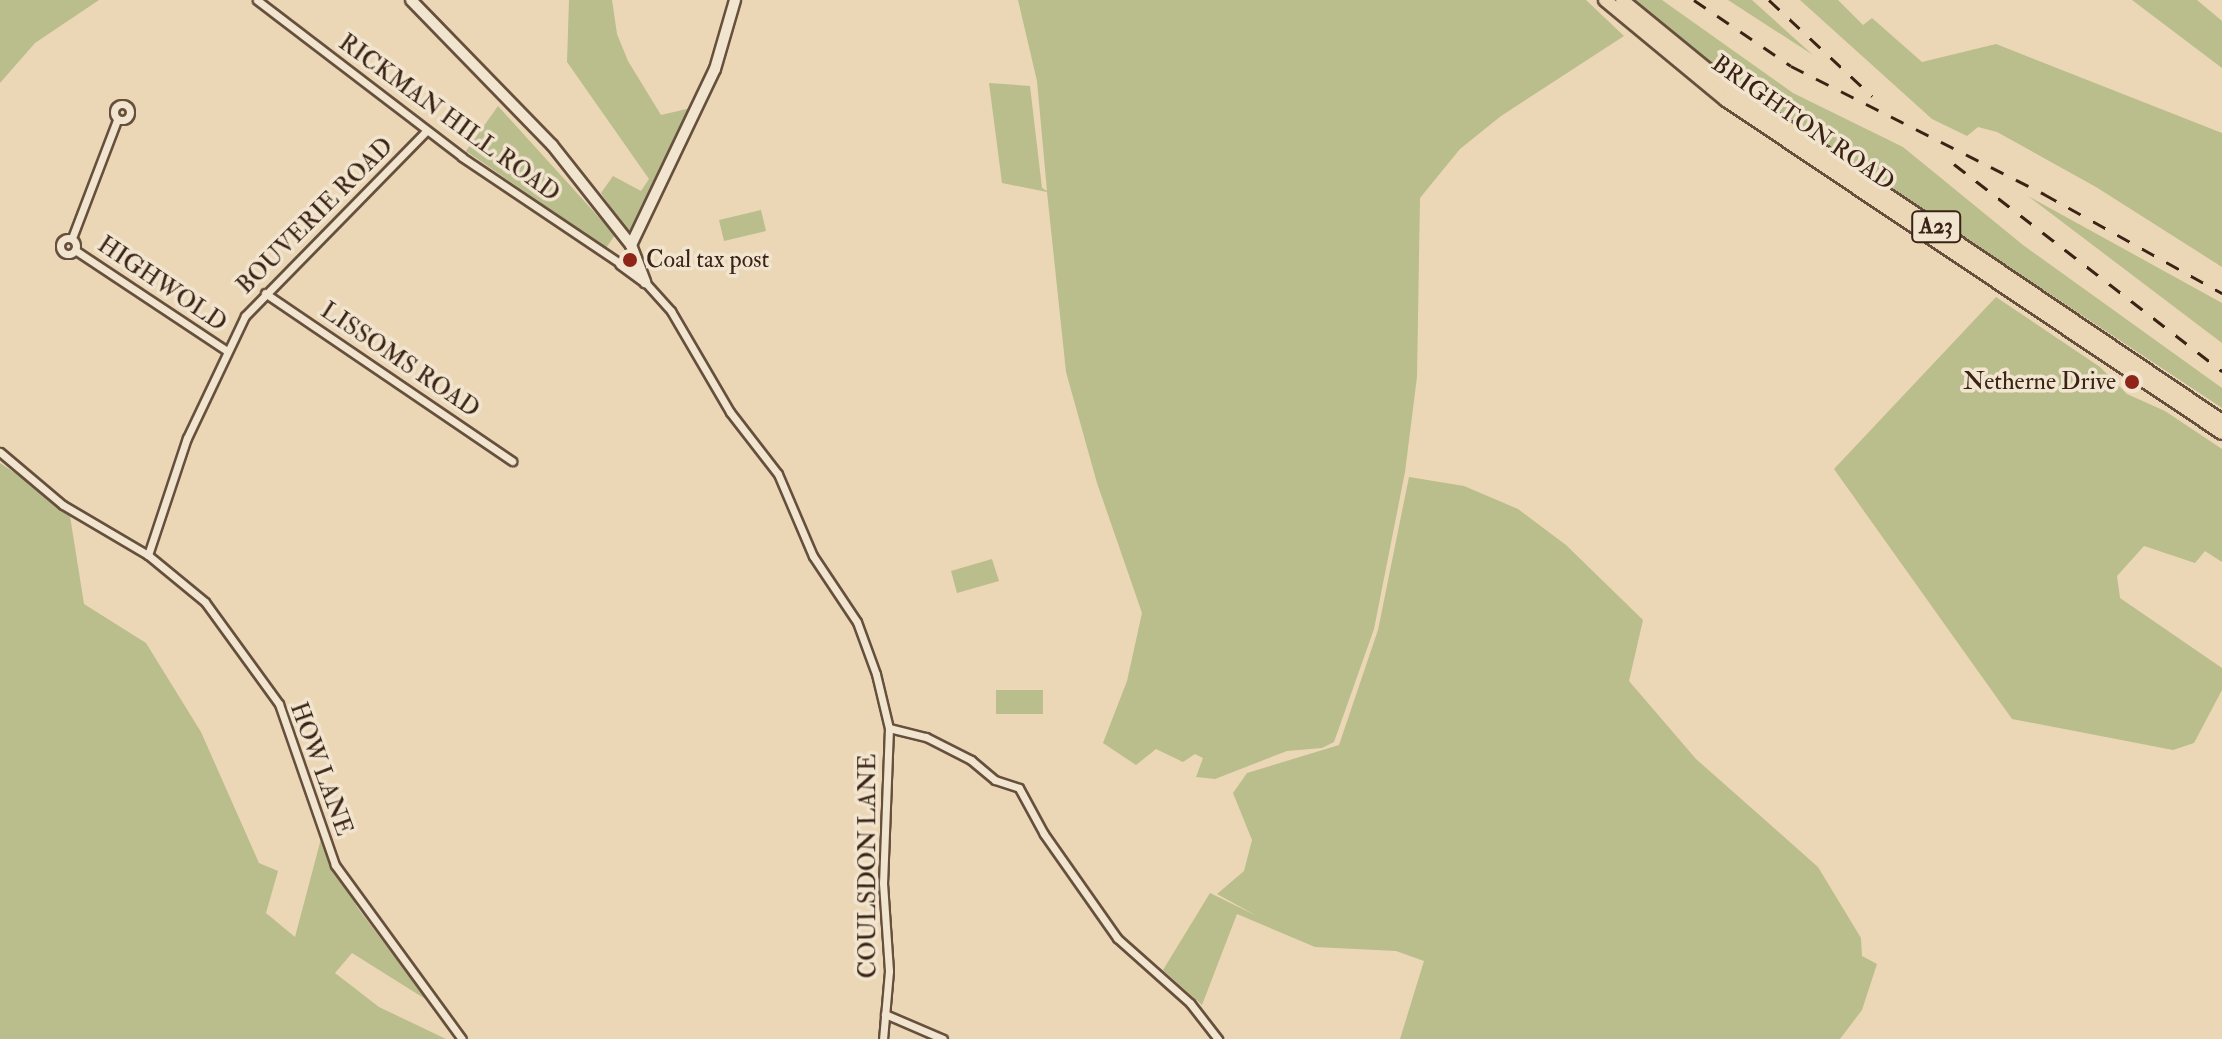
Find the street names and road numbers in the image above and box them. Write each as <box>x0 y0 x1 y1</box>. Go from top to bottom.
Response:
street label: RICKMAN HILL ROAD <box>333 28 565 208</box>
street label: BRIGHTON ROAD <box>1706 49 1900 197</box>
street label: BOUVERIE ROAD <box>231 132 399 300</box>
road number: A23 <box>1910 209 1962 245</box>
street label: HIGHWOLD <box>92 230 232 338</box>
street label: LISSOMS ROAD <box>315 296 485 424</box>
street label: HOW LANE <box>284 698 358 840</box>
street label: COULSDON LANE <box>854 754 882 978</box>

